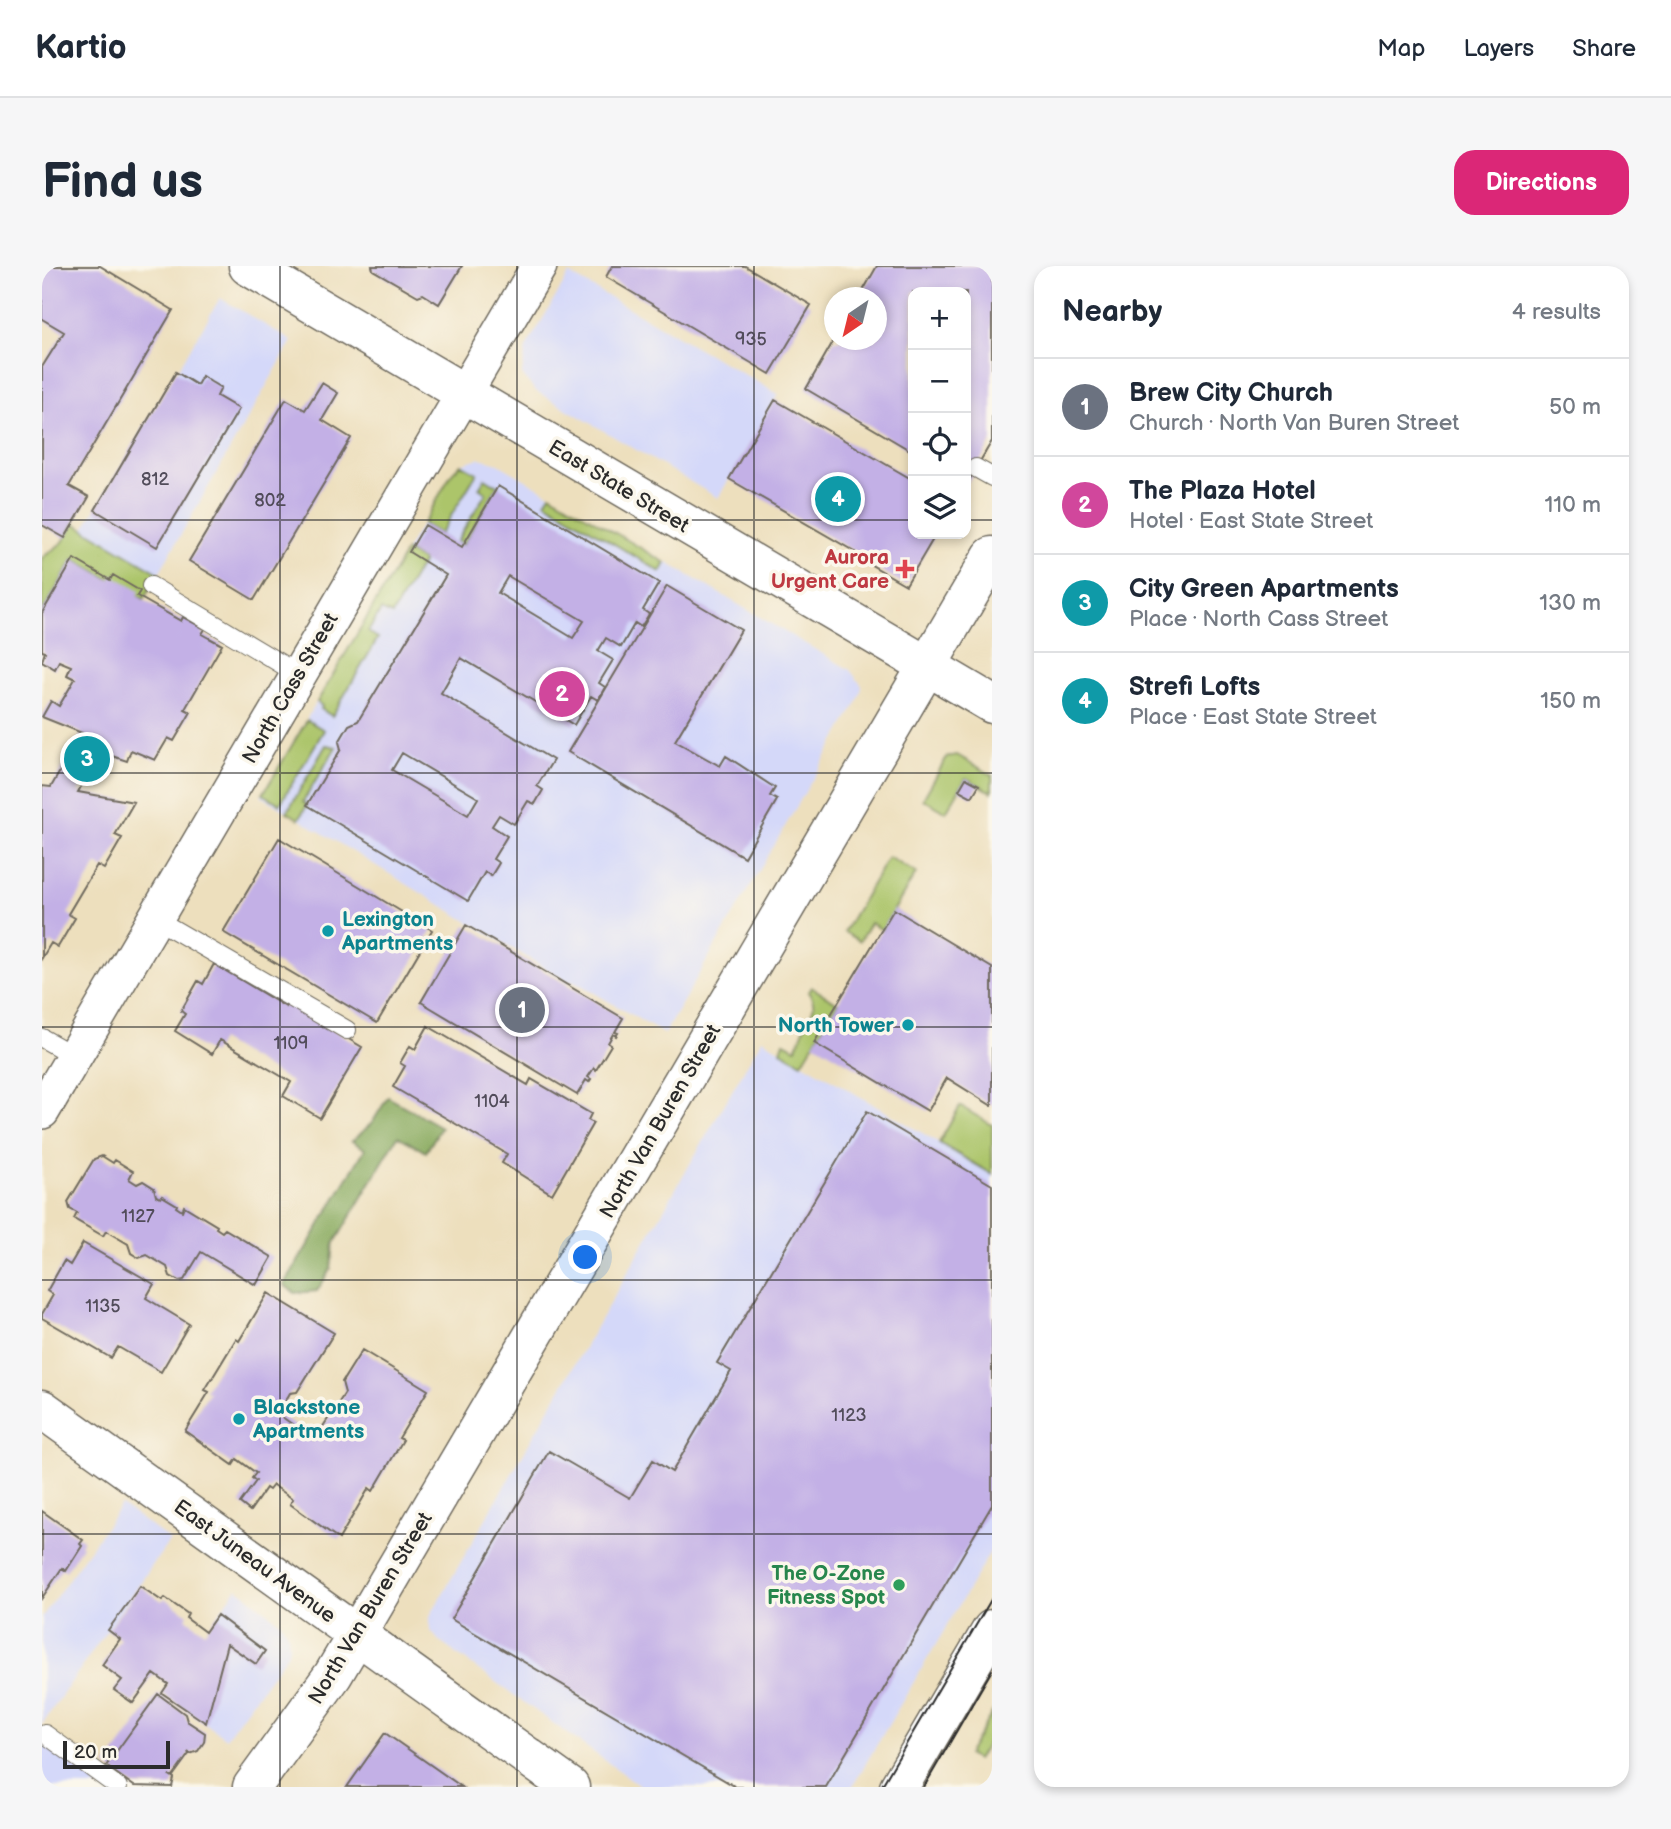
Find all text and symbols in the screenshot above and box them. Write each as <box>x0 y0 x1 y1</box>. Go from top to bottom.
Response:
text: Kartio <box>35 28 127 68</box>
text: Map <box>1377 34 1425 63</box>
text: Layers <box>1463 34 1534 63</box>
text: Share <box>1572 34 1636 63</box>
button: Directions <box>1454 150 1629 215</box>
text: Find us <box>42 153 203 212</box>
north arrow <box>824 287 887 350</box>
map controls <box>908 287 971 539</box>
button: + <box>908 287 971 350</box>
text: Nearby <box>1062 294 1162 330</box>
text: 4 results <box>1512 298 1601 326</box>
house number: 935 <box>735 329 767 350</box>
button: − <box>908 350 971 413</box>
text: Brew City Church <box>1129 378 1333 409</box>
text: 1 <box>1080 393 1090 421</box>
text: 50 m <box>1549 393 1601 421</box>
text: Church · North Van Buren Street <box>1129 409 1459 437</box>
button: locate <box>908 413 971 476</box>
street label: East State Street <box>544 435 694 538</box>
house number: 812 <box>141 469 169 490</box>
pin: 4 <box>815 473 861 525</box>
button: layers <box>908 476 971 539</box>
text: The Plaza Hotel <box>1129 476 1316 507</box>
house number: 802 <box>254 490 286 511</box>
text: 2 <box>1078 491 1092 519</box>
text: 110 m <box>1544 491 1601 519</box>
text: Hotel · East State Street <box>1129 507 1373 535</box>
place label: Aurora Urgent Care <box>771 545 889 594</box>
marker: Aurora Urgent Care <box>895 559 915 579</box>
text: City Green Apartments <box>1129 574 1399 605</box>
text: 3 <box>1078 589 1092 617</box>
text: 130 m <box>1539 589 1601 617</box>
text: Place · North Cass Street <box>1129 605 1388 633</box>
street label: North Cass Street <box>237 608 344 768</box>
pin: 2 <box>539 668 585 720</box>
text: Strefi Lofts <box>1129 672 1260 703</box>
text: 4 <box>1078 687 1092 715</box>
text: 150 m <box>1540 687 1601 715</box>
text: Place · East State Street <box>1129 703 1377 731</box>
pin: 3 <box>64 733 110 785</box>
place label: Lexington Apartments <box>341 907 453 956</box>
marker: Lexington Apartments <box>320 923 336 939</box>
pin: 1 <box>499 984 545 1036</box>
place label: North Tower <box>778 1013 895 1038</box>
marker: North Tower <box>900 1017 916 1033</box>
street label: North Van Buren Street <box>595 1019 726 1223</box>
house number: 1109 <box>274 1033 308 1054</box>
house number: 1104 <box>474 1091 510 1112</box>
house number: 1127 <box>121 1206 155 1227</box>
your location <box>568 1240 602 1274</box>
house number: 1135 <box>85 1296 121 1317</box>
place label: Blackstone Apartments <box>252 1395 364 1444</box>
house number: 1123 <box>831 1405 867 1426</box>
marker: Blackstone Apartments <box>231 1411 247 1427</box>
street label: East Juneau Avenue <box>169 1494 340 1628</box>
street label: North Van Buren Street <box>303 1507 438 1709</box>
place label: The O-Zone Fitness Spot <box>767 1561 885 1610</box>
marker: The O-Zone Fitness Spot <box>891 1577 907 1593</box>
scale bar <box>63 1738 170 1770</box>
text: 20 m <box>74 1741 117 1764</box>

